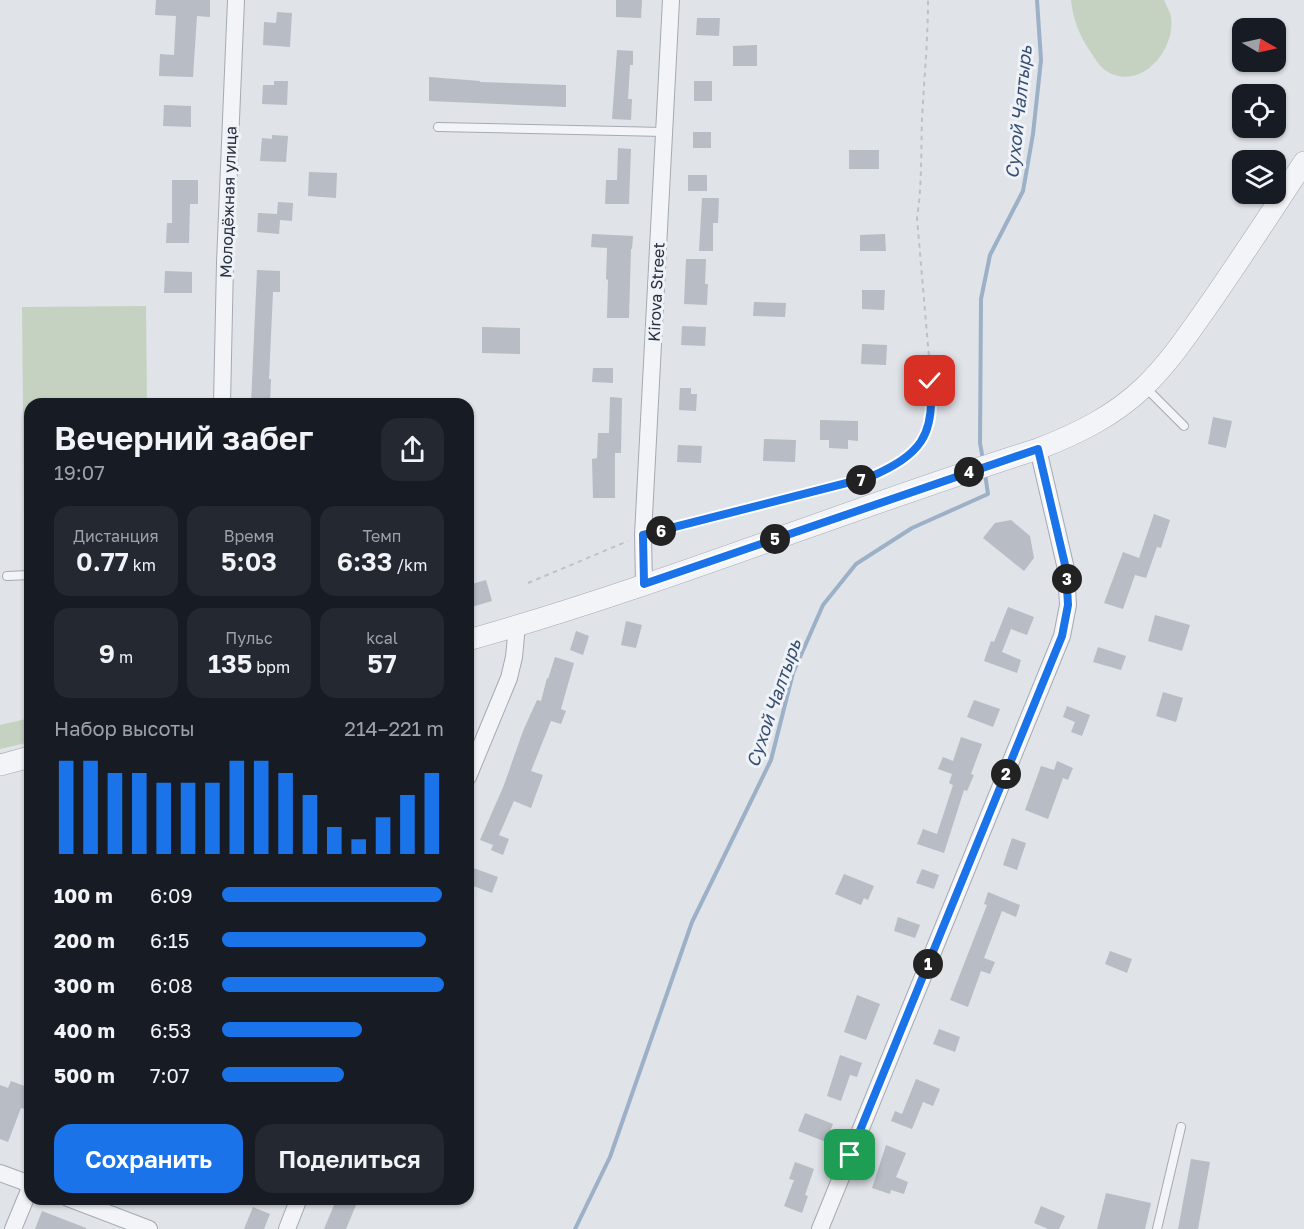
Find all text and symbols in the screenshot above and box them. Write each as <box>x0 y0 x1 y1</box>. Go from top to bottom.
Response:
north arrow <box>1232 18 1286 72</box>
map controls <box>1232 18 1286 204</box>
water label: Сухой Чалтырь <box>1000 44 1036 180</box>
button: locate <box>1232 84 1286 138</box>
street label: Молодёжная улица <box>215 126 241 278</box>
button: layers <box>1232 150 1286 204</box>
street label: Kirova Street <box>643 242 669 342</box>
pin <box>904 355 955 406</box>
icon: check <box>913 364 946 397</box>
text: Вечерний забег <box>54 418 314 457</box>
button: share <box>381 418 444 481</box>
pin: 4 <box>954 457 984 487</box>
text: 19:07 <box>54 460 105 484</box>
text: 4 <box>964 462 974 482</box>
pin: 7 <box>846 465 876 495</box>
text: 7 <box>857 470 865 490</box>
pin: 6 <box>646 516 676 546</box>
text: 6 <box>656 521 666 541</box>
pin: 5 <box>760 524 790 554</box>
text: Дистанция <box>73 526 159 546</box>
text: Время <box>224 526 274 546</box>
text: Темп <box>363 526 401 546</box>
text: 5 <box>770 529 780 549</box>
text: 0.77 <box>76 546 129 577</box>
text: 5:03 <box>221 546 277 577</box>
text: 6:33 <box>337 546 392 577</box>
text: km <box>129 555 156 575</box>
text: /km <box>392 555 427 575</box>
pin: 3 <box>1052 564 1082 594</box>
text: 3 <box>1062 569 1072 589</box>
text: Пульс <box>225 628 273 648</box>
text: kcal <box>366 628 398 648</box>
water label: Сухой Чалтырь <box>741 636 805 770</box>
text: 9 <box>99 638 115 669</box>
text: m <box>115 647 133 667</box>
text: 135 <box>208 648 252 679</box>
text: 57 <box>367 648 397 679</box>
text: bpm <box>252 657 290 677</box>
text: Набор высоты <box>54 716 195 740</box>
text: 214–221 m <box>344 716 444 740</box>
pin: 2 <box>991 759 1021 789</box>
text: 2 <box>1001 764 1011 784</box>
text: 100 m <box>54 883 113 907</box>
text: 6:09 <box>150 883 193 907</box>
text: 200 m <box>54 928 115 952</box>
text: 6:15 <box>150 928 189 952</box>
pin: 1 <box>913 949 943 979</box>
text: 1 <box>924 954 932 974</box>
text: 300 m <box>54 973 115 997</box>
text: 6:08 <box>150 973 193 997</box>
text: 400 m <box>54 1018 115 1042</box>
text: 6:53 <box>150 1018 191 1042</box>
text: 500 m <box>54 1063 115 1087</box>
text: 7:07 <box>150 1063 190 1087</box>
button: Сохранить <box>54 1124 243 1193</box>
button: Поделиться <box>255 1124 444 1193</box>
pin <box>824 1129 875 1180</box>
icon: arrive <box>833 1138 866 1171</box>

